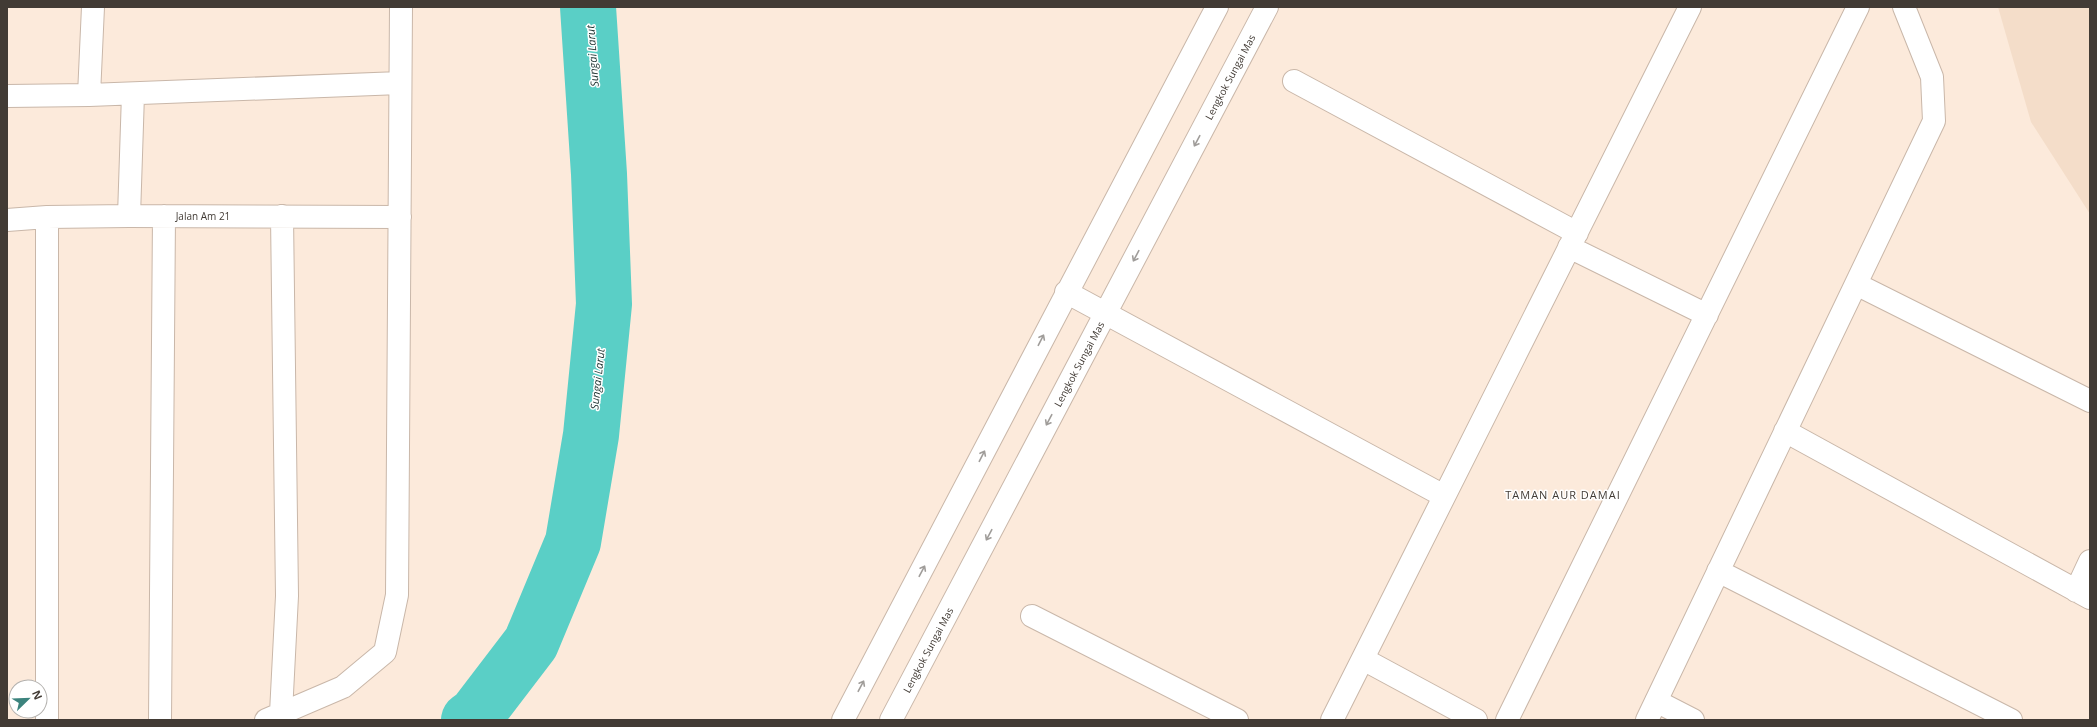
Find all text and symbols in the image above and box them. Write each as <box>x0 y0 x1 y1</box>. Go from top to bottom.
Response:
water label: Sungai Larut <box>582 24 602 87</box>
street label: Lengkok Sungai Mas <box>1202 32 1259 122</box>
one-way arrow <box>1192 134 1200 146</box>
street label: Jalan Am 21 <box>175 209 230 223</box>
one-way arrow <box>1132 249 1139 261</box>
street label: Lengkok Sungai Mas <box>1051 319 1108 409</box>
one-way arrow <box>1038 334 1046 346</box>
water label: Sungai Larut <box>586 347 608 410</box>
one-way arrow <box>1045 414 1053 426</box>
one-way arrow <box>979 450 986 462</box>
district label: TAMAN AUR DAMAI <box>1505 487 1621 502</box>
one-way arrow <box>984 529 992 541</box>
one-way arrow <box>918 565 926 577</box>
street label: Lengkok Sungai Mas <box>900 605 957 695</box>
north arrow <box>8 679 48 719</box>
one-way arrow <box>858 680 865 692</box>
text: N <box>29 688 46 702</box>

